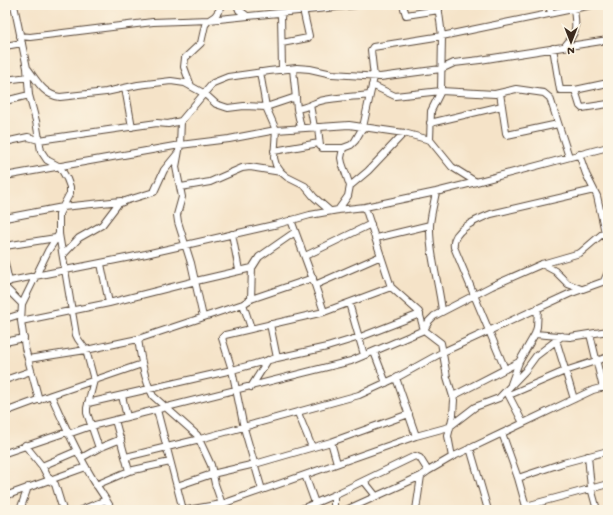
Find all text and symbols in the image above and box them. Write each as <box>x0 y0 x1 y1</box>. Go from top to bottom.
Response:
north arrow <box>551 22 591 62</box>
text: N <box>567 44 575 56</box>

